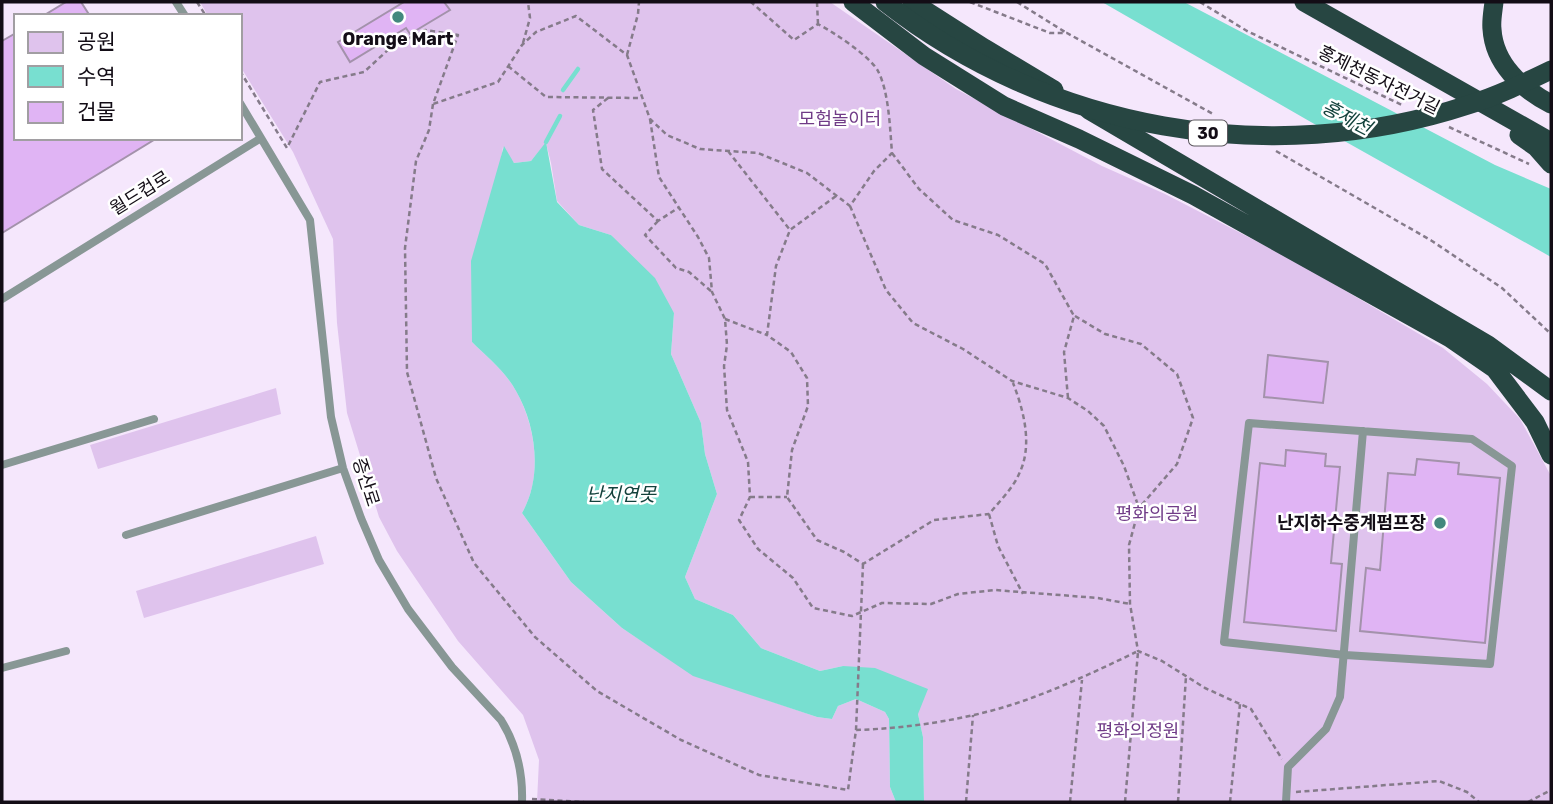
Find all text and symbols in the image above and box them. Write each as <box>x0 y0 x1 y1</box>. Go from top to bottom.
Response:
marker: Orange Mart <box>390 9 406 25</box>
legend <box>14 14 242 140</box>
place label: Orange Mart <box>342 28 454 50</box>
text: 공원 <box>77 29 116 54</box>
street label: 홍제천동자전거길 <box>1315 41 1443 119</box>
text: 수역 <box>77 64 116 89</box>
water label: 홍제천 <box>1318 95 1376 139</box>
text: 건물 <box>77 99 116 124</box>
park label: 모험놀이터 <box>799 108 881 130</box>
road number: 30 <box>1189 120 1227 146</box>
street label: 월드컵로 <box>106 166 174 220</box>
street label: 증산로 <box>348 455 384 509</box>
water label: 난지연못 <box>586 483 657 506</box>
park label: 평화의공원 <box>1116 503 1198 525</box>
place label: 난지하수중계펌프장 <box>1277 512 1426 534</box>
marker: 난지하수중계펌프장 <box>1432 515 1448 531</box>
park label: 평화의정원 <box>1097 720 1179 742</box>

